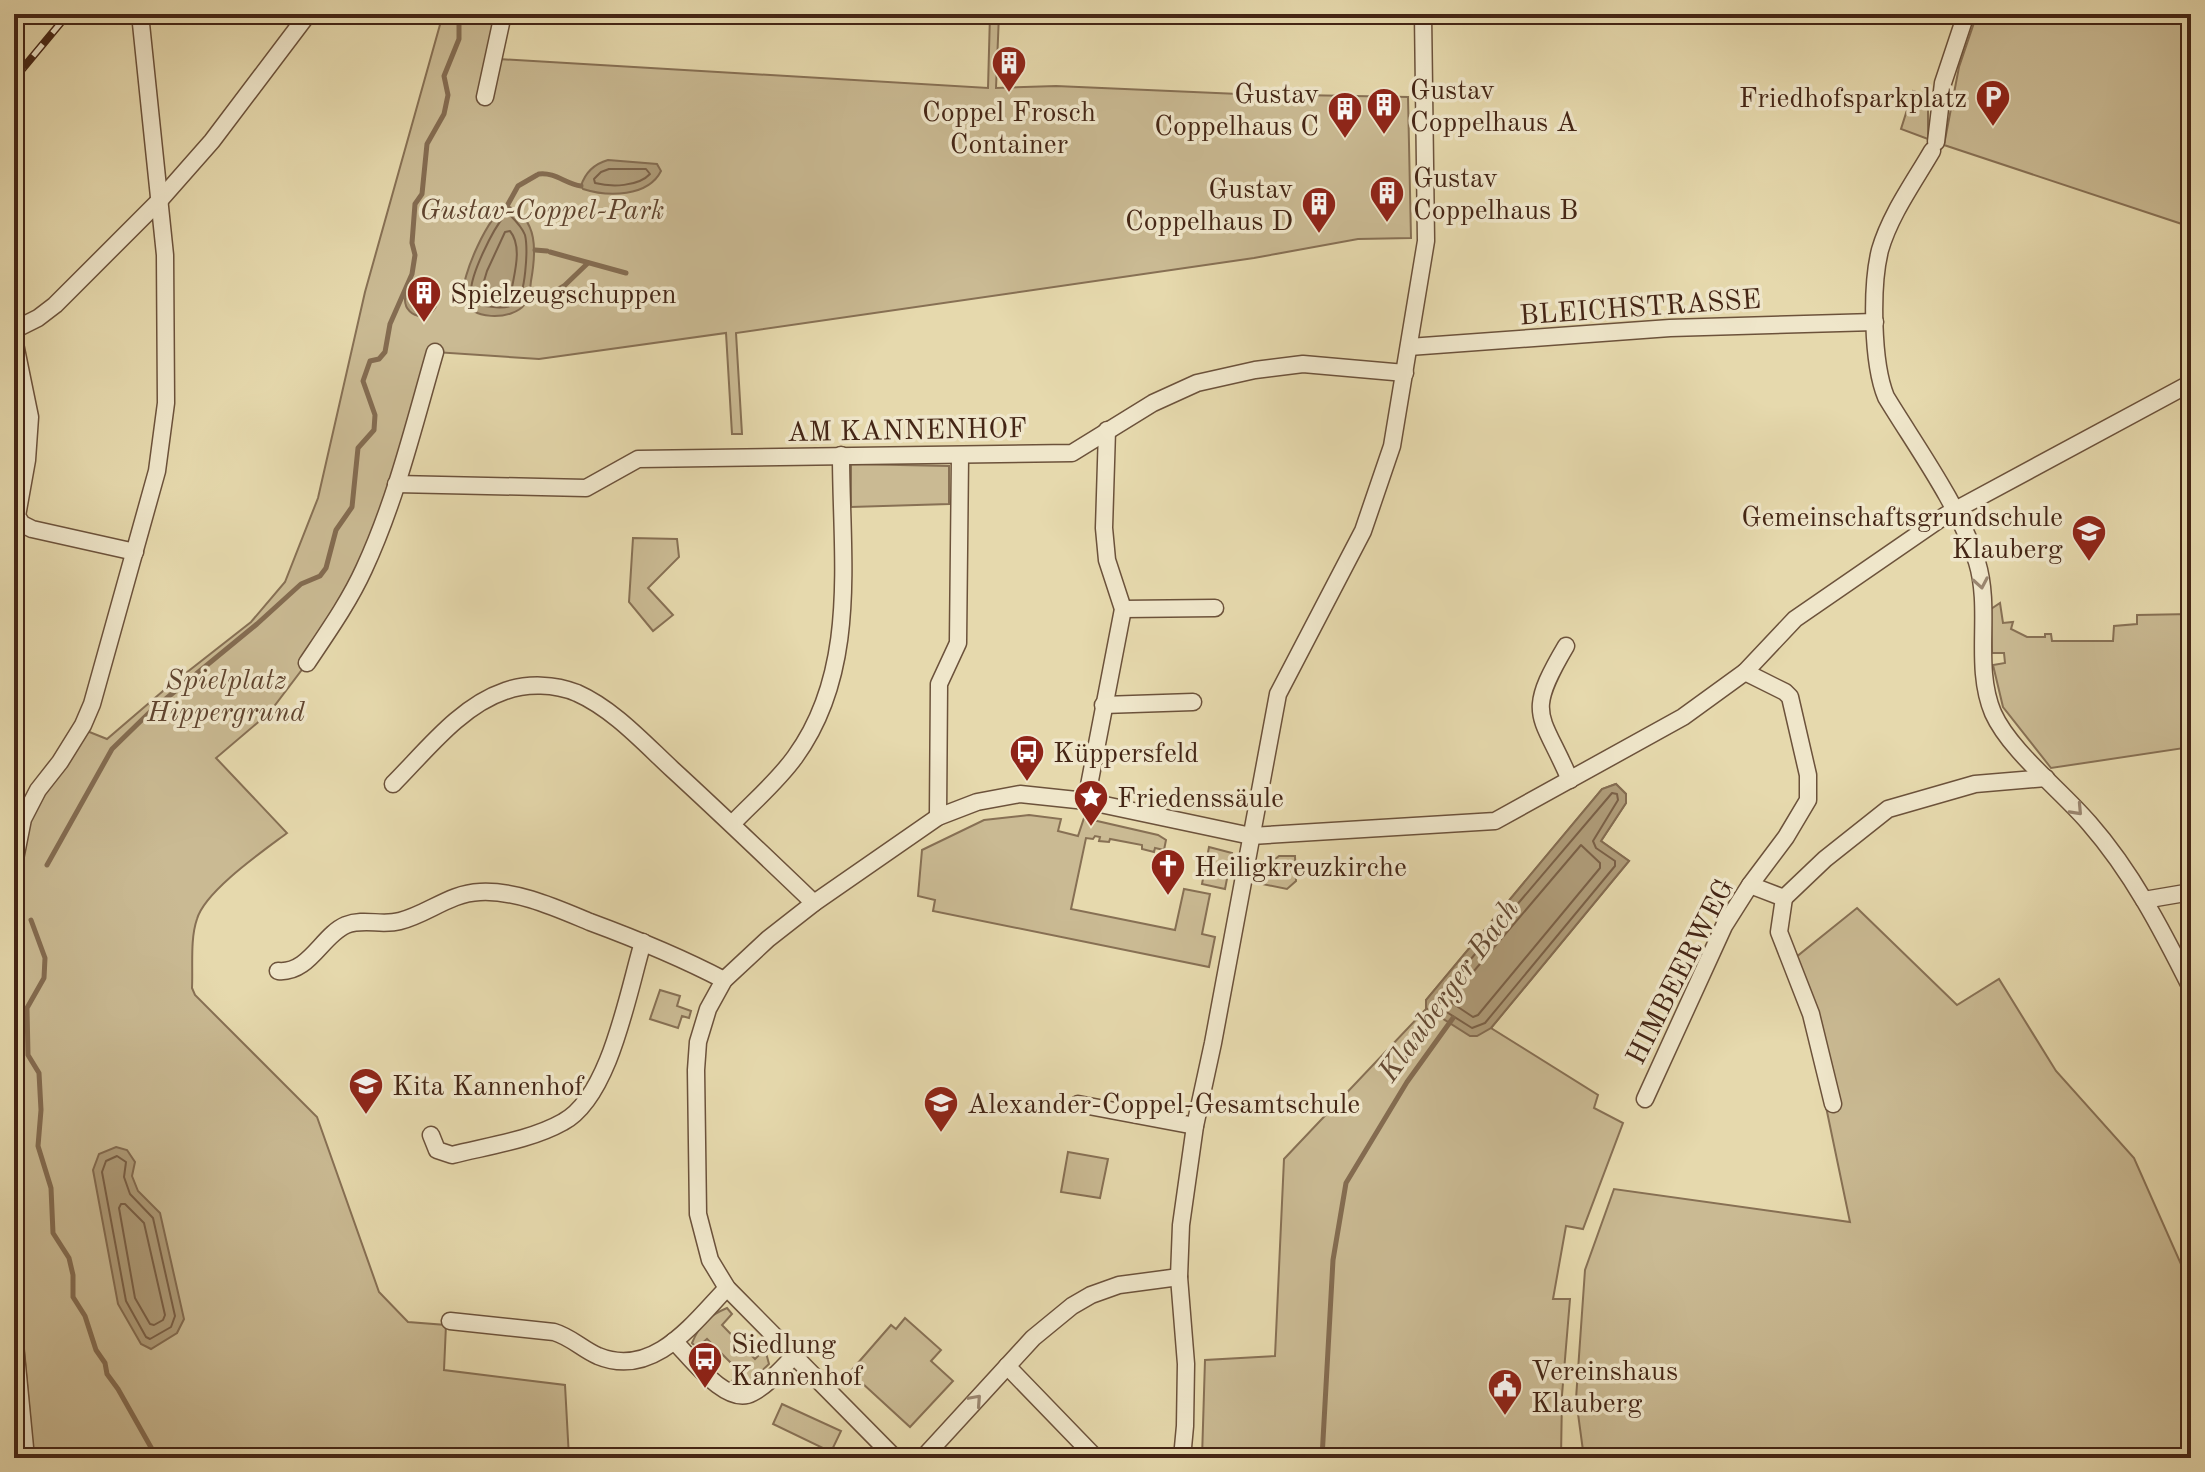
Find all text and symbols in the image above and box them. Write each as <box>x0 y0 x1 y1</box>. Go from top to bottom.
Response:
building icon: Coppel Frosch Container <box>990 44 1028 94</box>
place label: Gustav Coppelhaus A <box>1410 78 1578 138</box>
parking icon: Friedhofsparkplatz <box>1974 78 2012 128</box>
place label: Gustav Coppelhaus C <box>1154 82 1319 142</box>
building icon: Gustav Coppelhaus A <box>1365 86 1403 136</box>
place label: Friedhofsparkplatz <box>1739 86 1967 114</box>
building icon: Gustav Coppelhaus C <box>1326 90 1364 140</box>
place label: Coppel Frosch Container <box>922 100 1096 160</box>
place label: Gustav Coppelhaus B <box>1413 166 1578 226</box>
building icon: Gustav Coppelhaus B <box>1368 174 1406 224</box>
place label: Gustav Coppelhaus D <box>1125 177 1293 237</box>
building icon: Gustav Coppelhaus D <box>1300 185 1338 235</box>
park label: Gustav-Coppel-Park <box>419 198 665 226</box>
building icon: Spielzeugschuppen <box>405 274 443 324</box>
place label: Spielzeugschuppen <box>450 282 677 310</box>
street label: BLEICHSTRASSE <box>1518 287 1762 331</box>
street label: AM KANNENHOF <box>787 416 1027 448</box>
place label: Gemeinschaftsgrundschule Klauberg <box>1741 505 2063 565</box>
school or university icon: Gemeinschaftsgrundschule Klauberg <box>2070 513 2108 563</box>
one-way arrow <box>1971 576 1988 590</box>
park label: Spielplatz Hippergrund <box>146 668 305 728</box>
bus stop icon: Küppersfeld <box>1008 733 1046 783</box>
place label: Küppersfeld <box>1053 741 1199 769</box>
place icon: Friedenssäule <box>1072 778 1110 828</box>
place label: Friedenssäule <box>1117 786 1284 814</box>
one-way arrow <box>2067 801 2082 815</box>
church icon: Heiligkreuzkirche <box>1149 847 1187 897</box>
place label: Heiligkreuzkirche <box>1194 855 1407 883</box>
street label: HIMBEERWEG <box>1623 875 1740 1070</box>
water label: Klauberger Bach <box>1373 895 1526 1089</box>
school or university icon: Kita Kannenhof <box>347 1066 385 1116</box>
place label: Kita Kannenhof <box>392 1074 586 1102</box>
school or university icon: Alexander-Coppel-Gesamtschule <box>922 1084 960 1134</box>
place label: Alexander-Coppel-Gesamtschule <box>967 1092 1360 1120</box>
place label: Siedlung Kannenhof <box>731 1332 864 1392</box>
bus stop icon: Siedlung Kannenhof <box>686 1340 724 1390</box>
place label: Vereinshaus Klauberg <box>1531 1359 1678 1419</box>
public building icon: Vereinshaus Klauberg <box>1486 1367 1524 1417</box>
one-way arrow <box>966 1395 980 1410</box>

